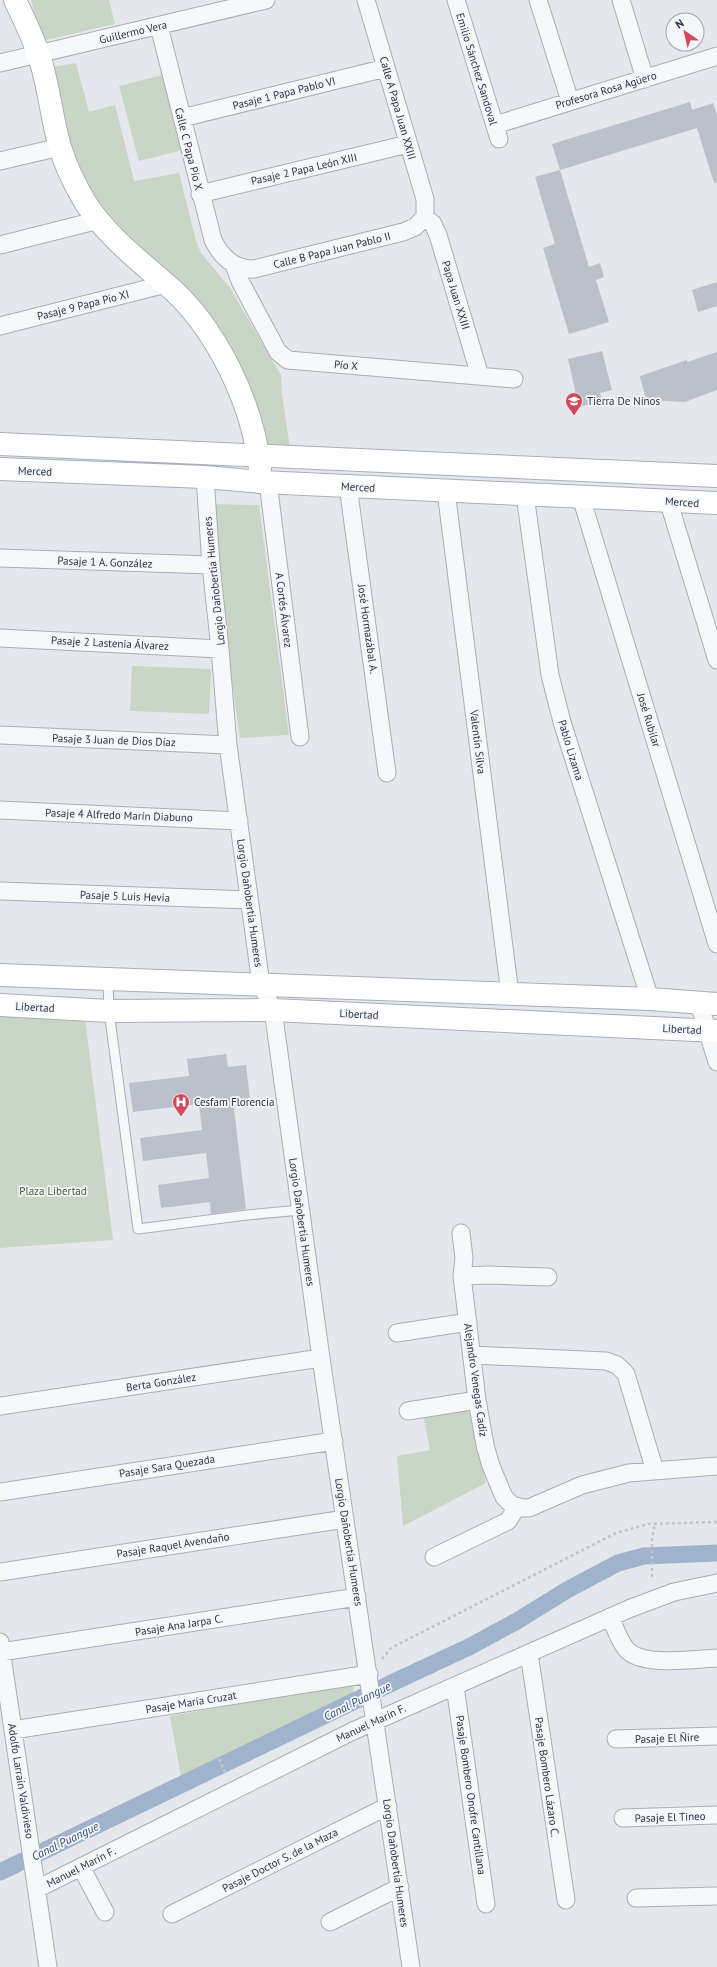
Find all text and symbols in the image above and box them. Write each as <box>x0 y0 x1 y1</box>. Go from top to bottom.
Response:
street label: Emilio Sánchez Sandoval <box>453 11 501 128</box>
north arrow <box>665 12 705 52</box>
text: N <box>672 16 686 32</box>
street label: Guillermo Vera <box>98 17 168 47</box>
street label: Calle A Papa Juan XXIII <box>377 55 419 161</box>
street label: Profesora Rosa Agüero <box>554 68 658 112</box>
street label: Pasaje 1 Papa Pablo VI <box>231 73 337 113</box>
street label: Calle C Papa Pío X <box>172 106 206 192</box>
street label: Pasaje 2 Papa León XIII <box>249 150 359 188</box>
street label: Calle B Papa Juan Pablo II <box>272 229 392 271</box>
street label: Papa Juan XXIII <box>439 259 473 331</box>
street label: Pasaje 9 Papa Pío XI <box>35 287 131 323</box>
street label: Pío X <box>333 357 359 373</box>
school or university icon: Tierra De Ninos <box>564 391 584 416</box>
place label: Tierra De Ninos <box>587 394 660 408</box>
street label: Merced <box>18 463 52 479</box>
street label: Merced <box>341 479 376 495</box>
street label: Merced <box>664 494 700 510</box>
street label: Lorgio Dañobertia Humeres <box>200 516 228 646</box>
street label: Pasaje 1 A. González <box>57 553 153 571</box>
street label: A Cortés Álvarez <box>272 572 296 649</box>
street label: José Hormazábal A. <box>355 582 381 675</box>
street label: Pasaje 2 Lastenia Álvarez <box>51 633 169 653</box>
street label: José Rubilar <box>634 690 664 749</box>
street label: Valentín Silva <box>467 708 489 775</box>
street label: Pablo Lizama <box>555 718 587 782</box>
street label: Pasaje 3 Juan de Dios Díaz <box>52 731 176 749</box>
street label: Pasaje 4 Alfredo Marín Diabuno <box>45 805 193 825</box>
street label: Lorgio Dañobertia Humeres <box>234 838 266 968</box>
street label: Pasaje 5 Luis Hevia <box>80 887 170 905</box>
street label: Libertad <box>15 999 55 1015</box>
street label: Libertad <box>339 1006 379 1022</box>
street label: Libertad <box>662 1021 702 1037</box>
hospital icon: Cesfam Florencia <box>171 1092 191 1117</box>
place label: Cesfam Florencia <box>194 1095 274 1109</box>
street label: Lorgio Dañobertia Humeres <box>286 1157 318 1287</box>
park label: Plaza Libertad <box>19 1184 87 1198</box>
street label: Alejandro Venegas Cadíz <box>461 1322 491 1438</box>
street label: Berta González <box>125 1370 197 1394</box>
street label: Pasaje Sara Quezada <box>118 1452 216 1480</box>
street label: Lorgio Dañobertia Humeres <box>332 1477 366 1607</box>
street label: Pasaje Raquel Avendaño <box>116 1529 230 1561</box>
street label: Pasaje Ana Jarpa C. <box>134 1611 224 1639</box>
water label: Canal Puangue <box>321 1678 393 1724</box>
street label: Pasaje María Cruzat <box>145 1688 238 1716</box>
street label: Manuel Marín F. <box>334 1701 408 1745</box>
street label: Pasaje Bombero Onofre Cantillana <box>453 1714 489 1876</box>
street label: Pasaje Bombero Lázaro C. <box>532 1716 562 1838</box>
street label: Adolfo Larraín Valdivieso <box>5 1722 37 1840</box>
street label: Pasaje El Ñire <box>635 1730 700 1746</box>
street label: Lorgio Dañobertia Humeres <box>380 1798 412 1928</box>
street label: Pasaje El Tineo <box>634 1809 706 1825</box>
water label: Canal Puangue <box>29 1818 101 1864</box>
street label: Pasaje Doctor S. de la Maza <box>220 1825 340 1895</box>
street label: Manuel Marín F. <box>44 1844 118 1890</box>

